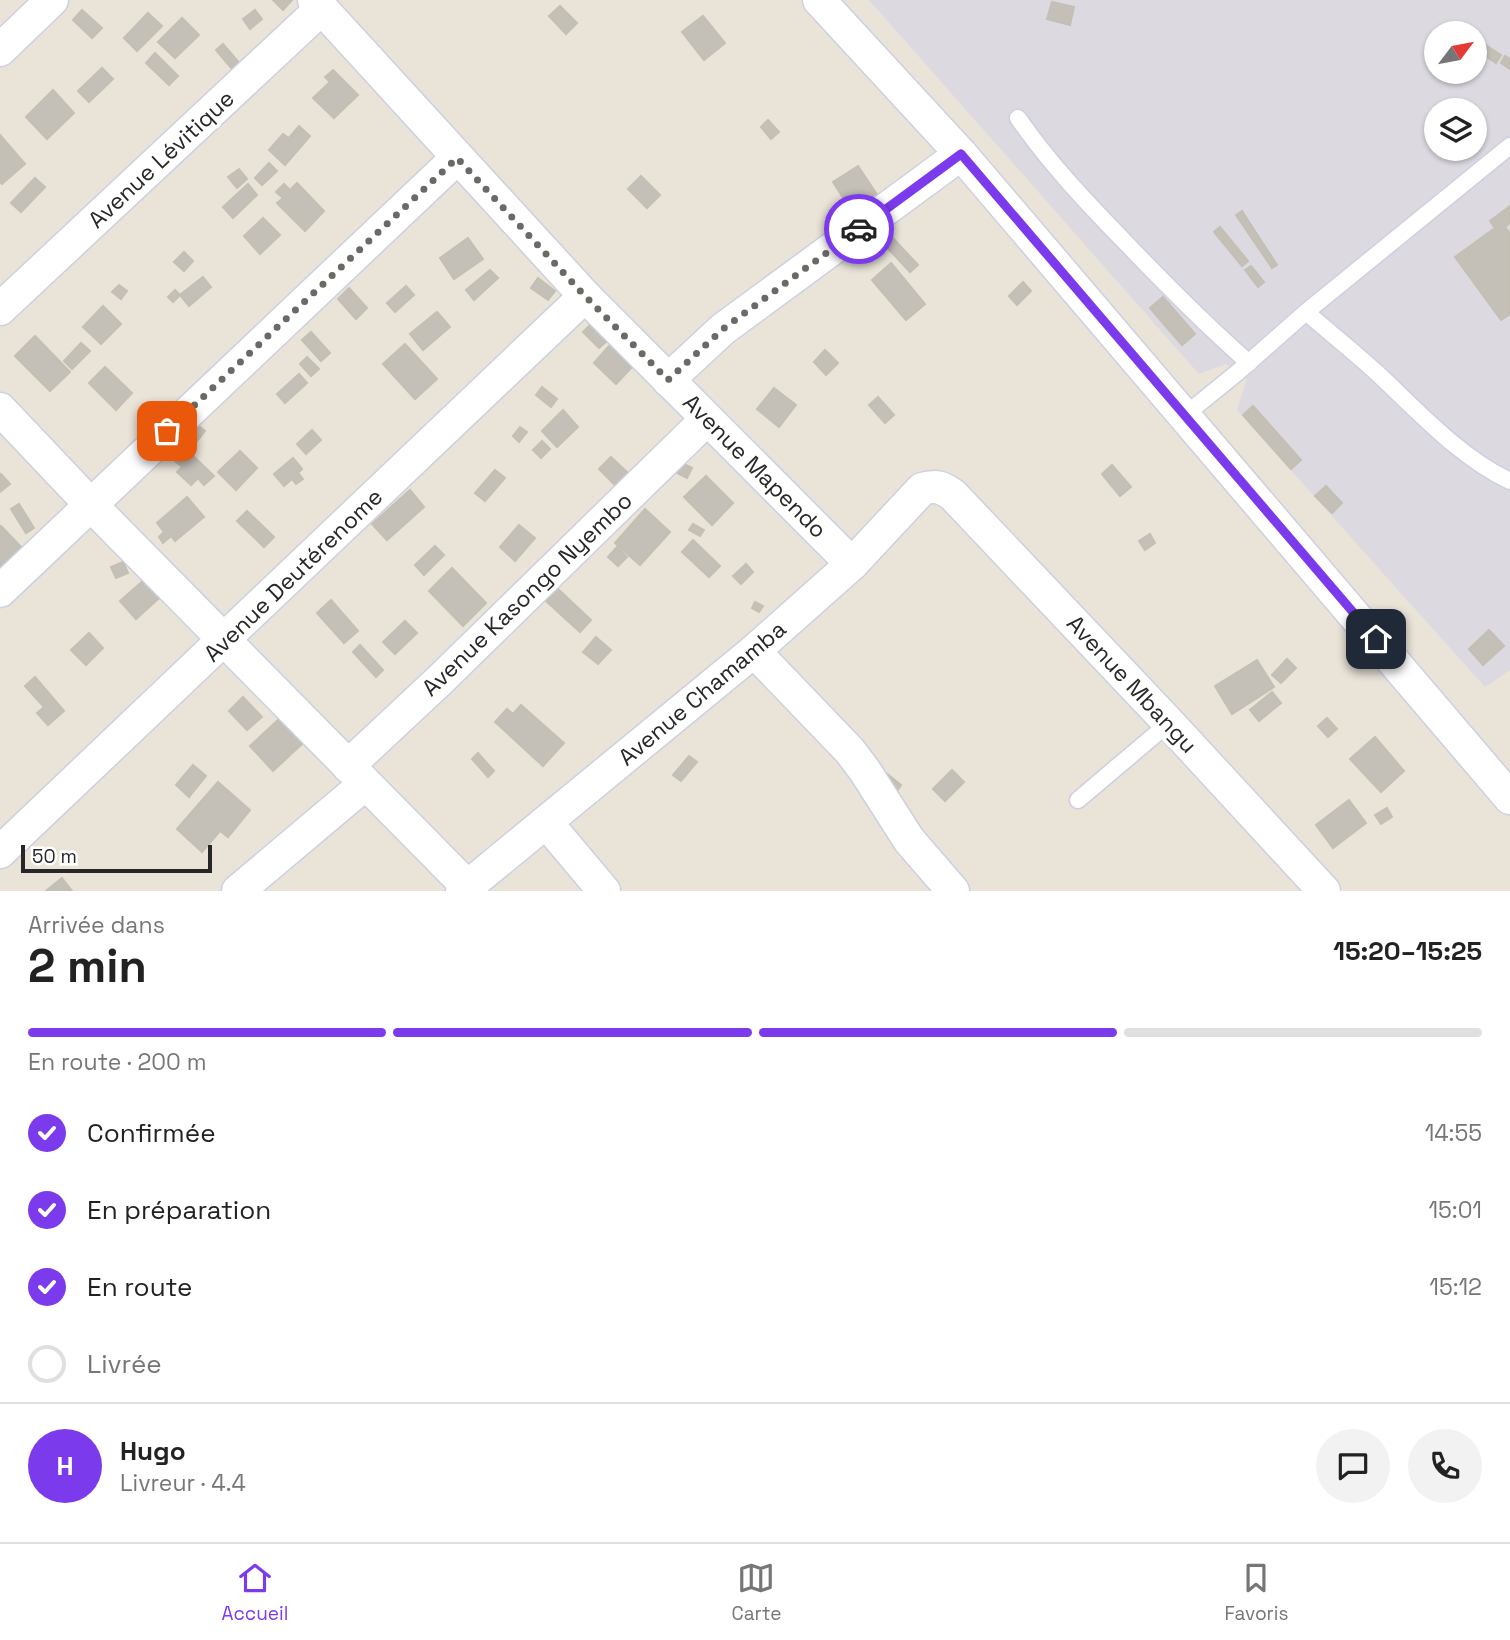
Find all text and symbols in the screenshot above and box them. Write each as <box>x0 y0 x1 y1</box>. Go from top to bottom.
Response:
north arrow <box>1424 21 1488 84</box>
map controls <box>1424 21 1487 161</box>
street label: Avenue Lévitique <box>81 83 241 235</box>
button: layers <box>1424 98 1487 161</box>
courier <box>824 194 894 264</box>
icon: car <box>840 210 878 248</box>
street label: Avenue Mapendo <box>677 388 833 544</box>
pin <box>137 401 197 461</box>
icon: bag <box>148 412 186 450</box>
street label: Avenue Deutérenome <box>197 482 389 668</box>
street label: Avenue Kasongo Nyembo <box>415 485 639 703</box>
street label: Avenue Mbangu <box>1060 609 1204 759</box>
pin <box>1346 609 1406 669</box>
street label: Avenue Chamamba <box>612 614 792 772</box>
icon: home <box>1357 620 1395 658</box>
scale bar <box>21 842 212 874</box>
text: 50 m <box>32 844 77 869</box>
text: Arrivée dans <box>28 910 165 940</box>
text: 15:20–15:25 <box>1333 934 1482 968</box>
text: 2 min <box>28 937 147 995</box>
text: En route · 200 m <box>28 1047 206 1077</box>
icon: check <box>28 1114 66 1152</box>
text: Confirmée <box>87 1116 216 1150</box>
text: 14:55 <box>1425 1118 1482 1148</box>
icon: check <box>28 1191 66 1229</box>
text: En préparation <box>87 1193 271 1227</box>
text: 15:01 <box>1428 1195 1482 1225</box>
icon: check <box>28 1268 66 1306</box>
text: En route <box>87 1270 192 1304</box>
text: 15:12 <box>1429 1272 1482 1302</box>
text: Livrée <box>87 1347 162 1381</box>
button: chat <box>1316 1429 1390 1503</box>
button: phone <box>1408 1429 1482 1503</box>
text: Hugo <box>120 1434 186 1468</box>
text: H <box>56 1449 74 1483</box>
text: Livreur · 4.4 <box>120 1468 246 1498</box>
tab: Accueil <box>222 1559 288 1626</box>
tab: Carte <box>731 1559 781 1626</box>
tab: Favoris <box>1224 1559 1288 1626</box>

